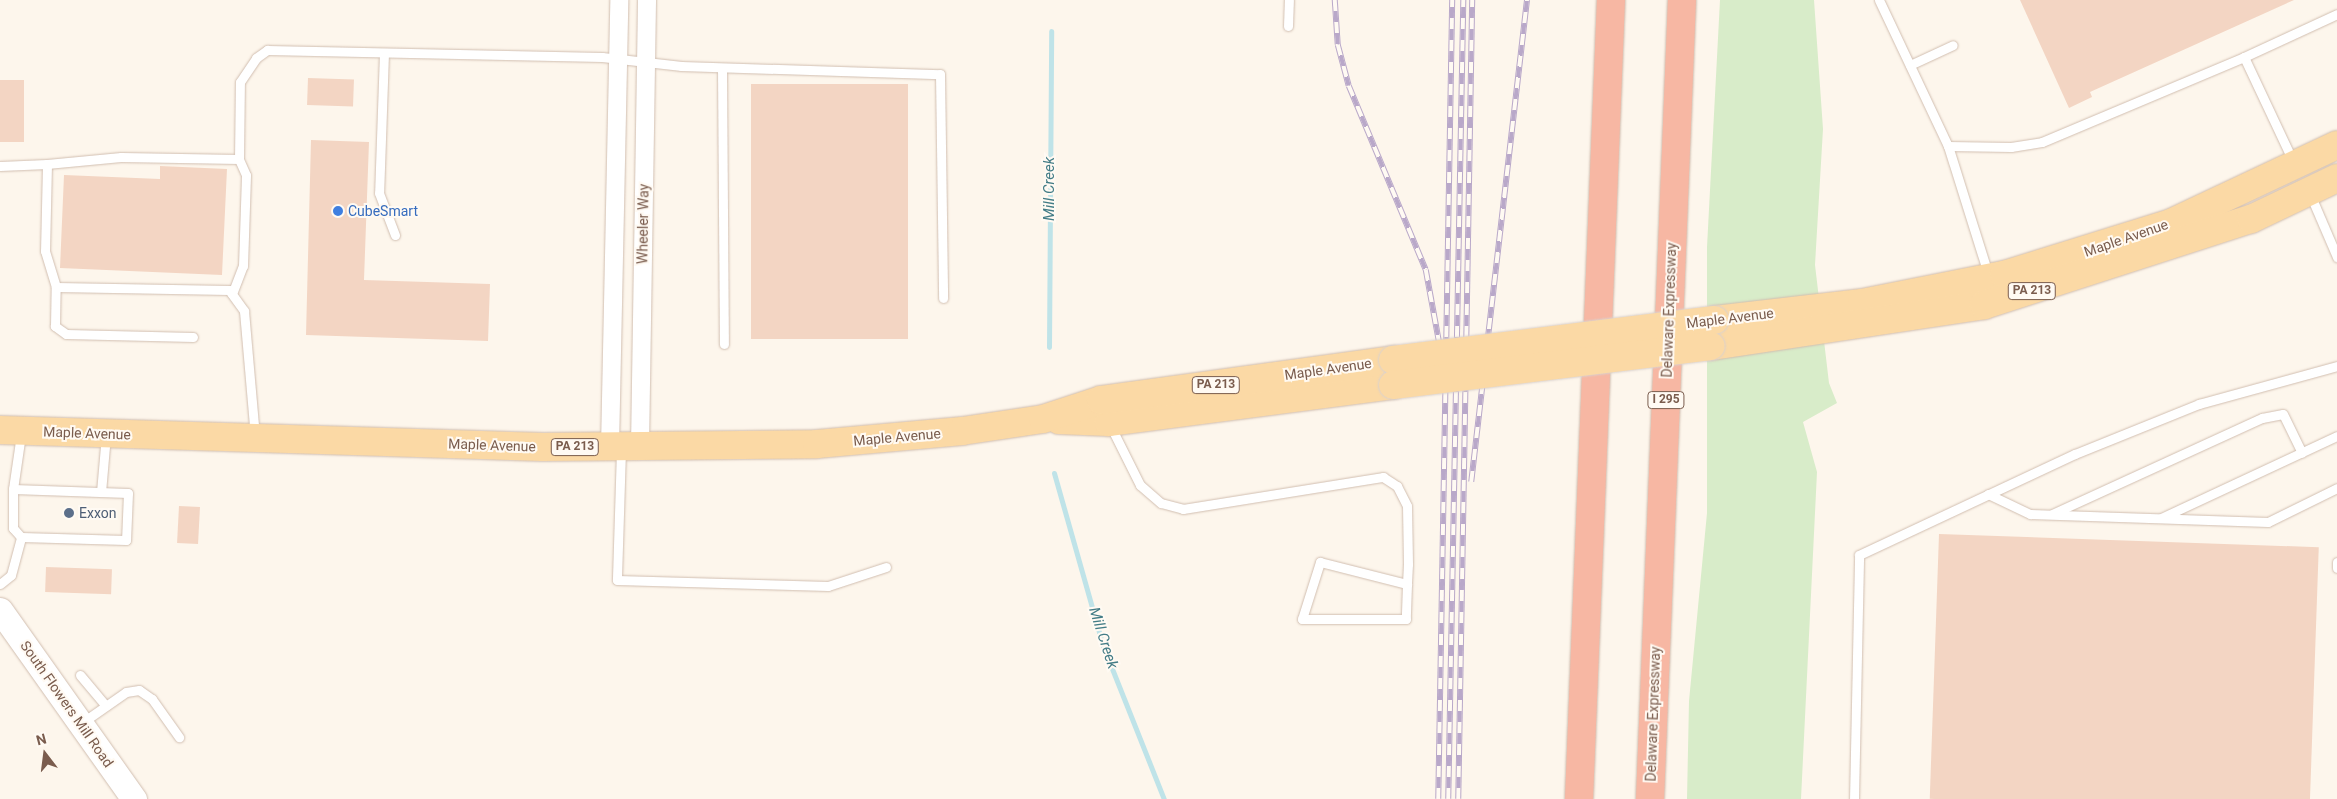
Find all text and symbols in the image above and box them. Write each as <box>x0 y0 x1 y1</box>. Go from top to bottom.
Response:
water label: Mill Creek <box>1041 157 1059 221</box>
street label: Wheeler Way <box>634 184 652 264</box>
place label: CubeSmart <box>348 203 418 219</box>
marker: CubeSmart <box>332 205 344 217</box>
street label: Maple Avenue <box>2082 216 2170 260</box>
street label: Delaware Expressway <box>1658 242 1680 378</box>
road number: PA 213 <box>2007 282 2057 300</box>
street label: Maple Avenue <box>1685 304 1775 332</box>
street label: Maple Avenue <box>1283 355 1373 383</box>
road number: PA 213 <box>1191 376 1241 394</box>
road number: I 295 <box>1647 390 1685 410</box>
street label: Maple Avenue <box>43 423 131 443</box>
street label: Maple Avenue <box>853 425 941 449</box>
street label: Maple Avenue <box>448 435 536 455</box>
road number: PA 213 <box>550 438 600 457</box>
place label: Exxon <box>79 505 116 521</box>
marker: Exxon <box>63 507 75 519</box>
water label: Mill Creek <box>1085 605 1121 671</box>
street label: South Flowers Mill Road <box>17 638 117 770</box>
street label: Delaware Expressway <box>1642 646 1664 782</box>
north arrow <box>20 729 70 779</box>
text: N <box>34 731 48 749</box>

